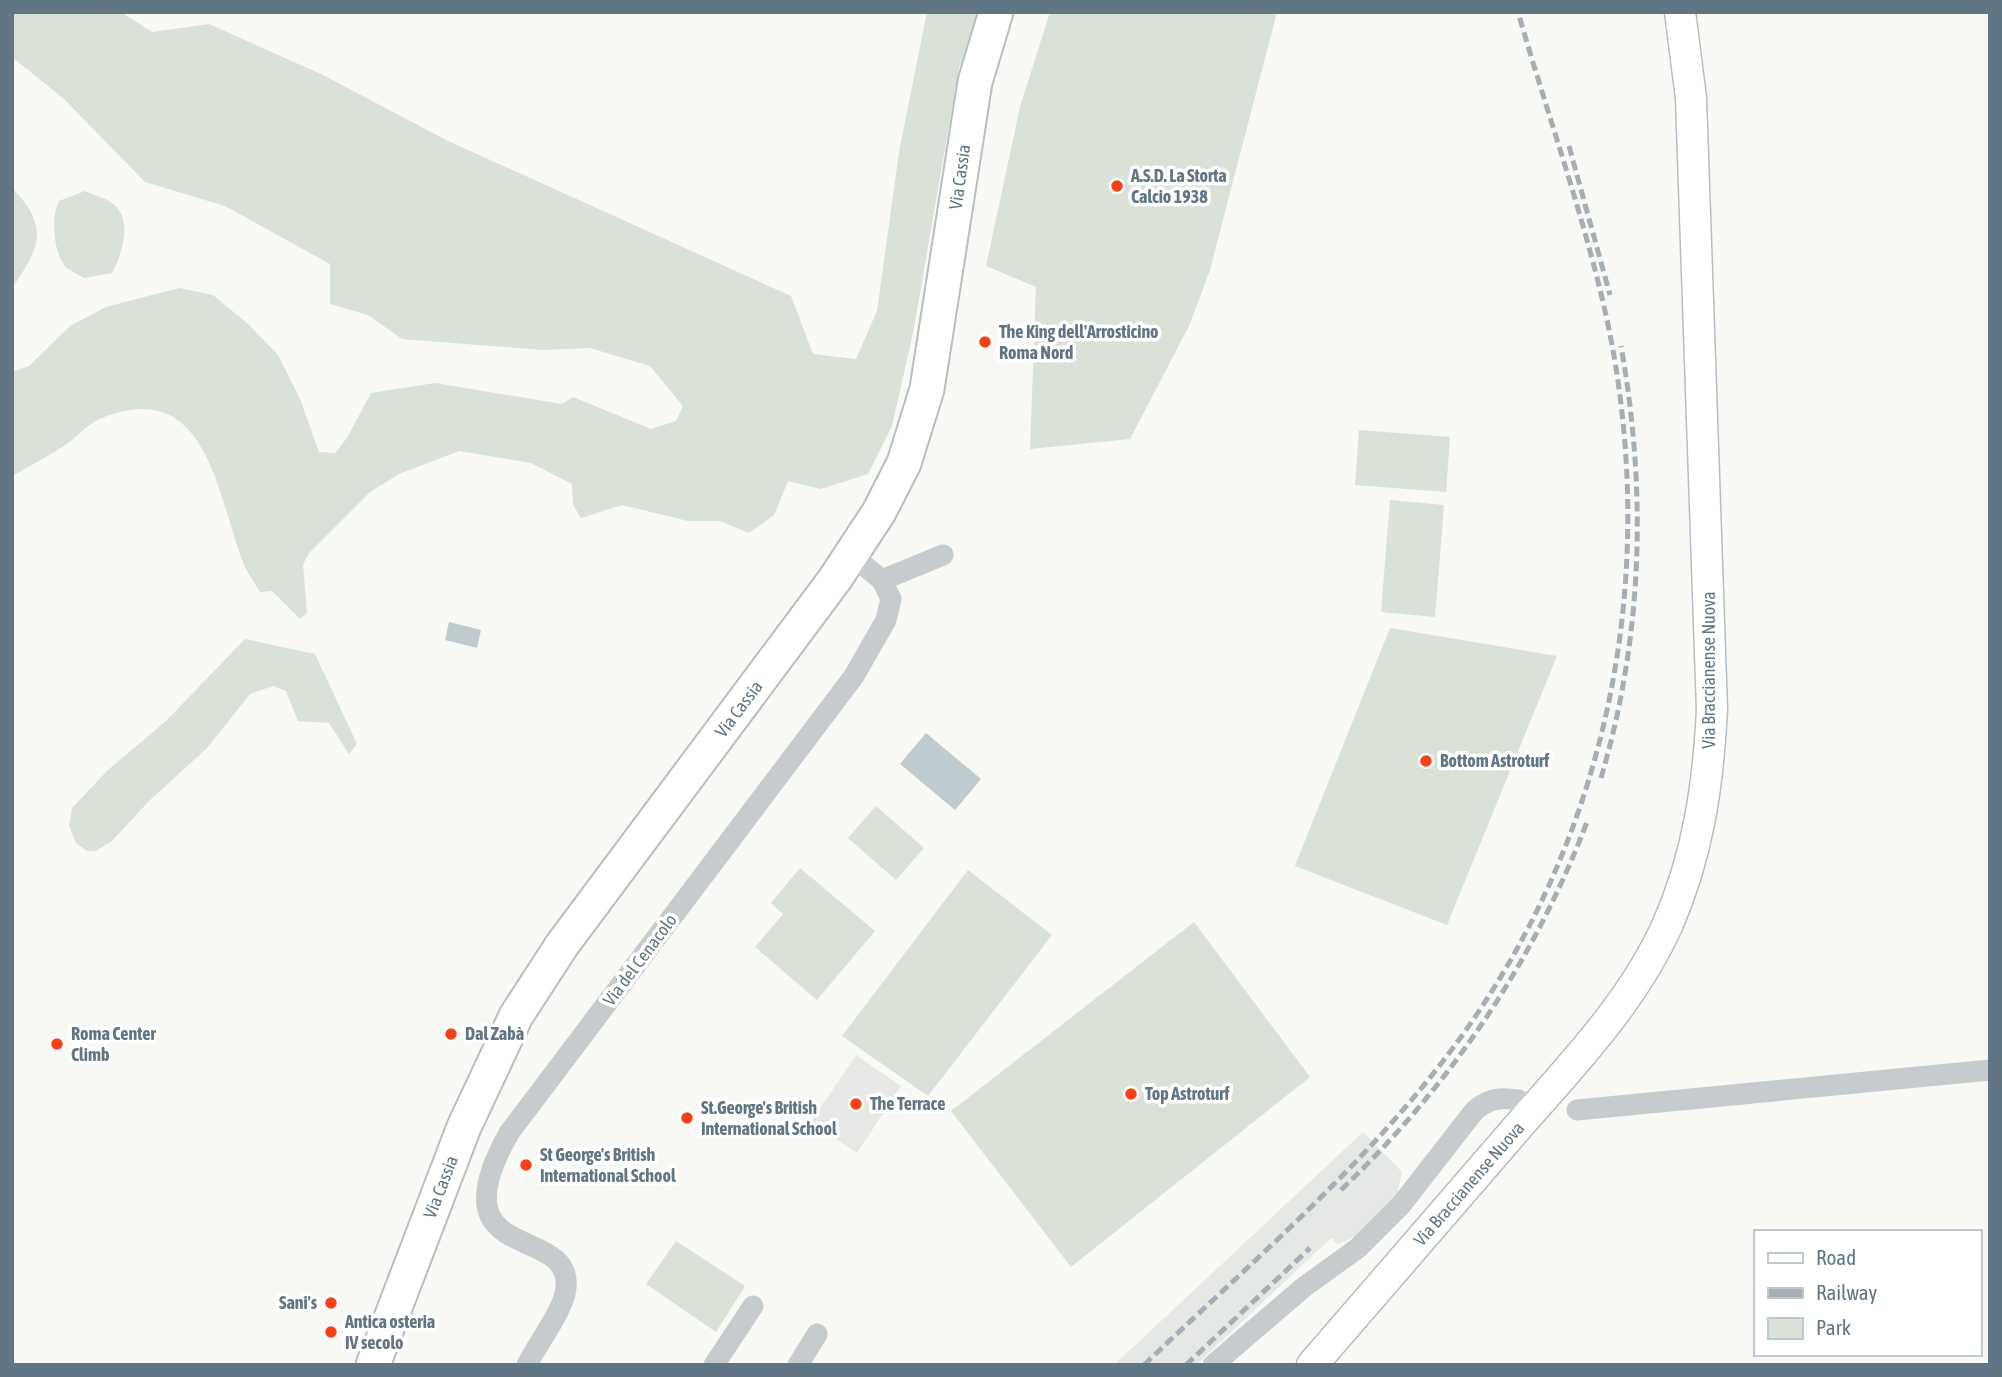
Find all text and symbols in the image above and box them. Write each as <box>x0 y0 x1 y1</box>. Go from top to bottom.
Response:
street label: Via Cassia <box>945 143 974 211</box>
place label: A.S.D. La Storta Calcio 1938 <box>1130 165 1227 207</box>
marker: A.S.D. La Storta Calcio 1938 <box>1109 178 1125 194</box>
place label: The King dell'Arrosticino Roma Nord <box>999 321 1159 363</box>
marker: The King dell'Arrosticino Roma Nord <box>977 334 993 350</box>
street label: Via Braccianense Nuova <box>1698 591 1719 749</box>
street label: Via Cassia <box>711 676 767 741</box>
place label: Bottom Astroturf <box>1440 750 1550 771</box>
marker: Bottom Astroturf <box>1418 753 1434 769</box>
street label: Via del Cenacolo <box>598 910 681 1010</box>
place label: Roma Center Climb <box>71 1023 156 1065</box>
place label: Dal Zabà <box>465 1023 524 1044</box>
marker: Dal Zabà <box>443 1026 459 1042</box>
marker: Roma Center Climb <box>49 1036 65 1052</box>
place label: Top Astroturf <box>1145 1083 1230 1104</box>
marker: Top Astroturf <box>1123 1086 1139 1102</box>
place label: The Terrace <box>870 1093 945 1114</box>
marker: The Terrace <box>848 1096 864 1112</box>
place label: St.George's British International School <box>701 1097 837 1139</box>
marker: St.George's British International School <box>679 1110 695 1126</box>
street label: Via Braccianense Nuova <box>1409 1117 1528 1250</box>
place label: St George's British International School <box>540 1144 676 1186</box>
street label: Via Cassia <box>419 1152 462 1221</box>
marker: St George's British International School <box>518 1157 534 1173</box>
legend <box>1754 1230 1981 1356</box>
text: Road <box>1816 1245 1856 1269</box>
text: Railway <box>1816 1280 1878 1304</box>
place label: Sani's <box>279 1292 318 1313</box>
marker: Sani's <box>323 1295 339 1311</box>
place label: Antica osteria IV secolo <box>344 1311 435 1353</box>
text: Park <box>1816 1315 1851 1339</box>
marker: Antica osteria IV secolo <box>323 1324 339 1340</box>

